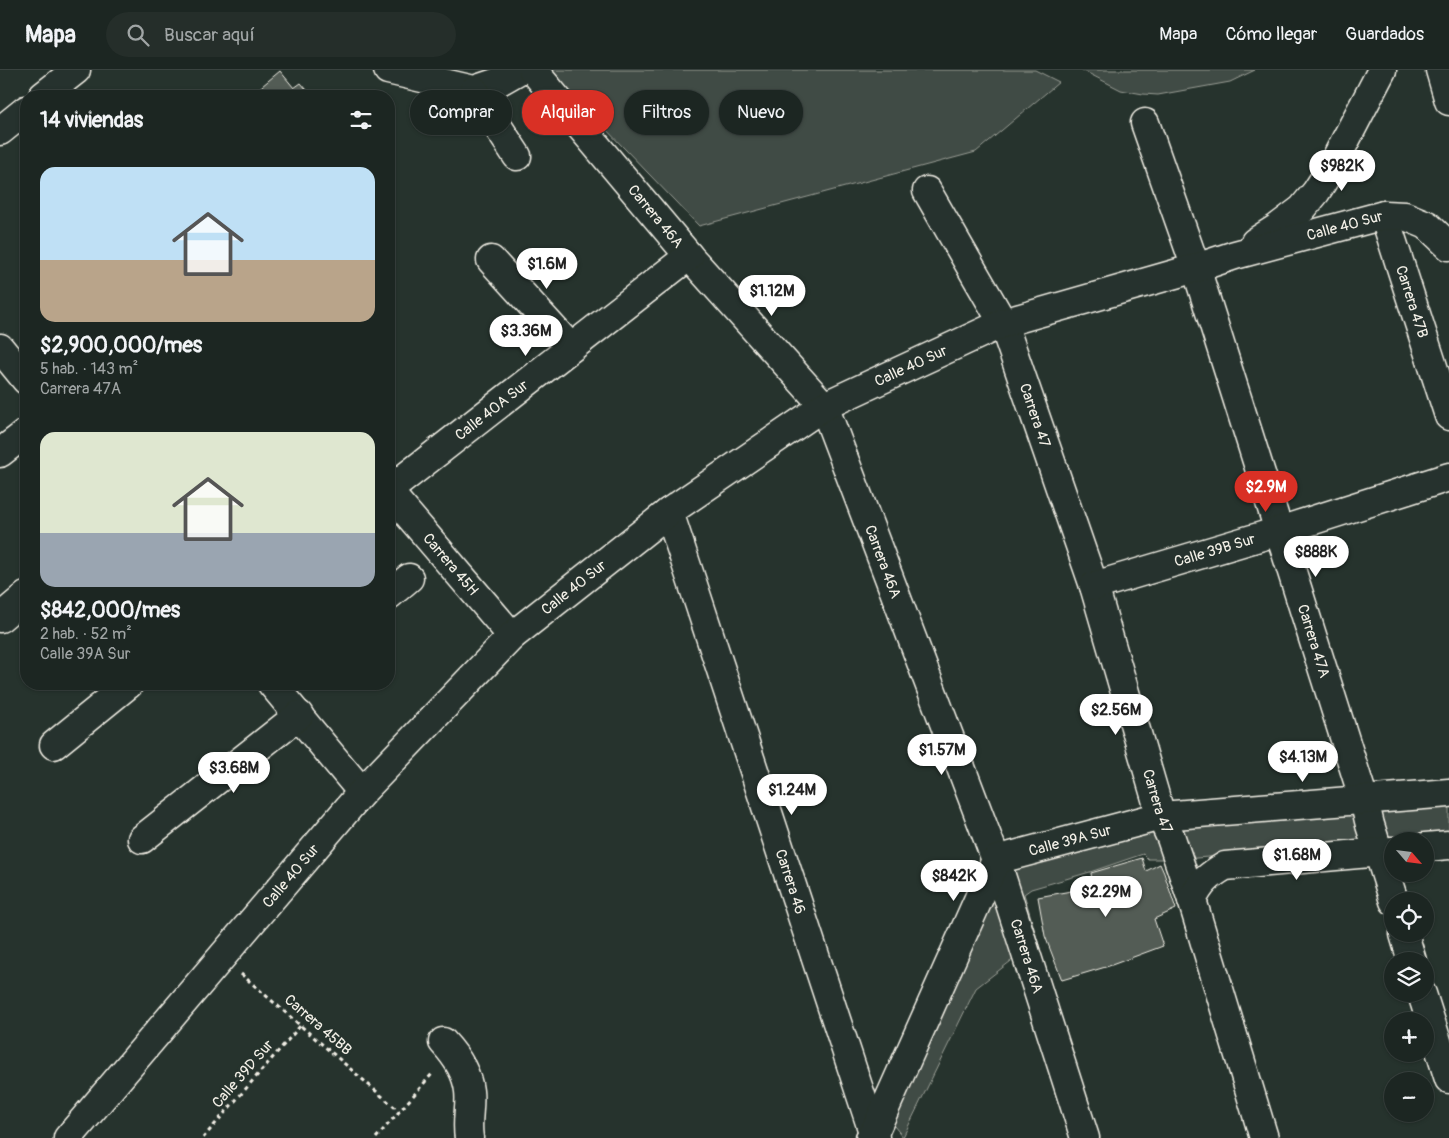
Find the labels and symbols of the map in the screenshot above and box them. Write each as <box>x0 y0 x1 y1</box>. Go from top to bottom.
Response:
pin: $982K <box>1307 150 1377 192</box>
street label: Carrera 46A <box>624 181 688 252</box>
street label: Calle 40 Sur <box>1305 206 1385 245</box>
pin: $1.6M <box>512 248 582 290</box>
street label: Carrera 47B <box>1391 263 1433 340</box>
pin: $1.12M <box>731 274 813 317</box>
pin: $3.36M <box>485 314 567 357</box>
street label: Calle 40 Sur <box>871 340 951 391</box>
street label: Calle 40A Sur <box>451 375 532 445</box>
street label: Carrera 47 <box>1015 381 1055 450</box>
pin: $2.9M <box>1231 470 1301 513</box>
street label: Carrera 46A <box>860 522 906 601</box>
street label: Carrera 45H <box>419 529 483 599</box>
street label: Calle 39B Sur <box>1172 529 1258 571</box>
pin: $888K <box>1281 536 1351 578</box>
street label: Calle 40 Sur <box>537 555 611 619</box>
street label: Carrera 47A <box>1293 602 1334 681</box>
pin: $2.56M <box>1075 694 1157 736</box>
pin: $1.57M <box>901 734 983 776</box>
pin: $4.13M <box>1262 740 1344 783</box>
pin: $3.68M <box>193 752 275 794</box>
street label: Carrera 47 <box>1138 767 1177 836</box>
pin: $1.24M <box>751 774 833 816</box>
street label: Calle 39A Sur <box>1027 820 1114 860</box>
north arrow <box>1384 832 1434 882</box>
pin: $1.68M <box>1256 838 1338 881</box>
street label: Calle 40 Sur <box>258 840 324 912</box>
street label: Carrera 46 <box>771 847 810 916</box>
pin: $842K <box>919 860 989 902</box>
pin: $2.29M <box>1065 876 1147 918</box>
street label: Carrera 46A <box>1006 917 1048 996</box>
street label: Carrera 45BB <box>280 990 356 1060</box>
street label: Calle 39D Sur <box>208 1035 278 1112</box>

